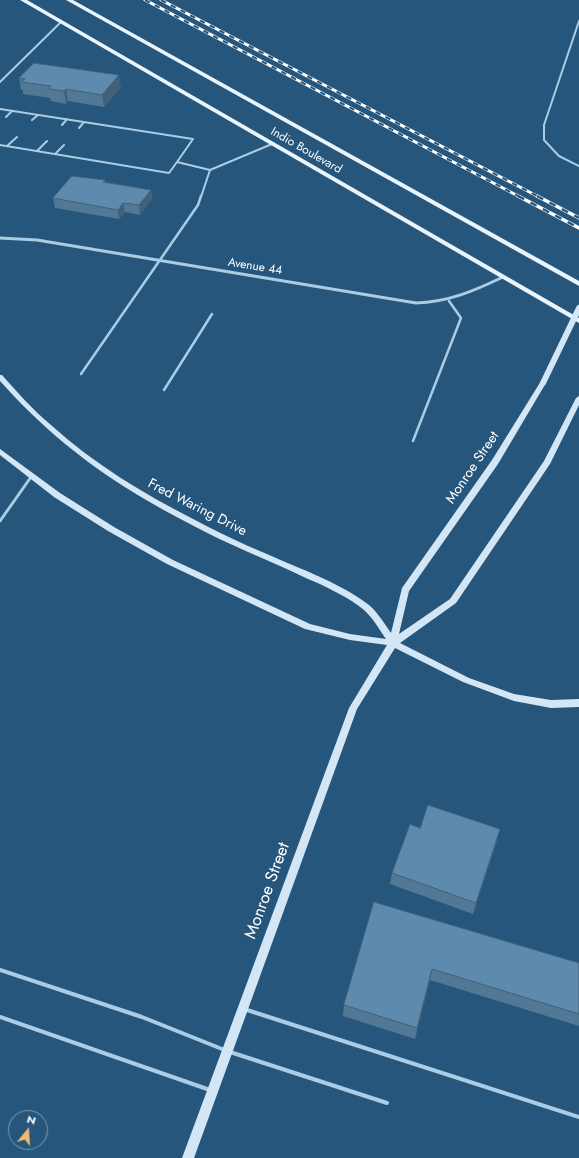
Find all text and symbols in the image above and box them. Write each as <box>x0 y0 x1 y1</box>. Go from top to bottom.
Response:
street label: Indio Boulevard <box>268 125 344 177</box>
street label: Avenue 44 <box>227 256 283 278</box>
street label: Monroe Street <box>443 429 503 507</box>
street label: Fred Waring Drive <box>145 476 249 540</box>
street label: Monroe Street <box>241 840 295 942</box>
north arrow <box>8 1110 48 1150</box>
text: N <box>25 1111 38 1128</box>

